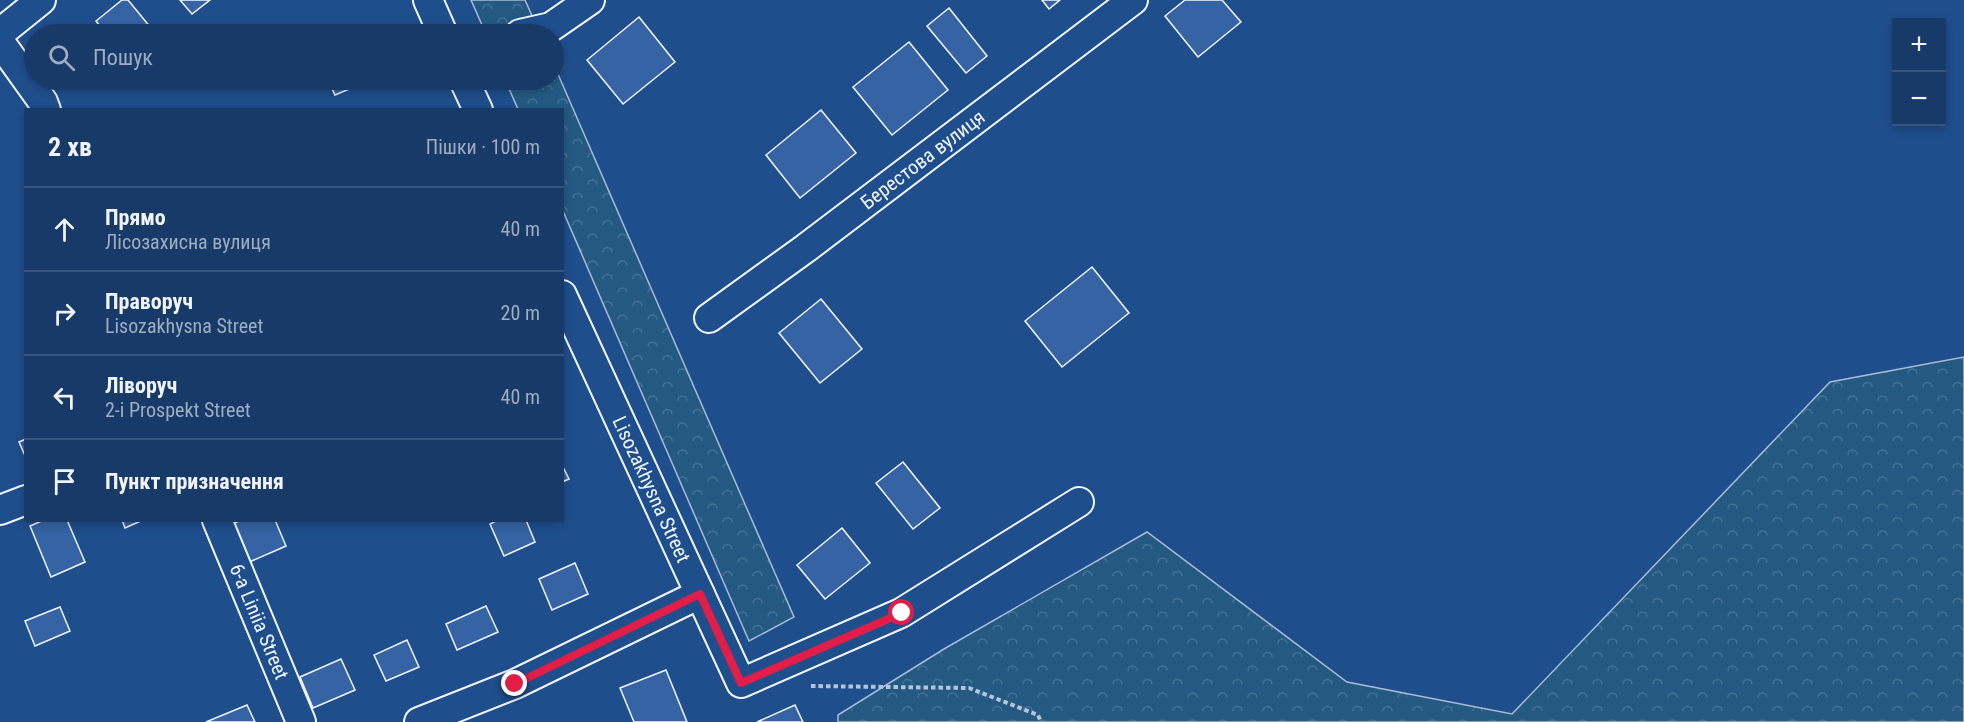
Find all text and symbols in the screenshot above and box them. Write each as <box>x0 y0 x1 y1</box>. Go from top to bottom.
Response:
map controls <box>1892 18 1946 126</box>
button: + <box>1892 18 1946 72</box>
search box <box>24 24 564 90</box>
icon: search <box>45 41 78 74</box>
text: Пошук <box>93 45 153 70</box>
button: − <box>1892 72 1946 126</box>
street label: Берестова вулиця <box>856 105 990 214</box>
text: 2 хв <box>48 132 92 162</box>
text: Пішки · 100 m <box>426 135 540 159</box>
text: Прямо <box>105 205 166 230</box>
icon: ahead <box>48 213 81 246</box>
text: 40 m <box>501 217 540 241</box>
text: Лісозахисна вулиця <box>105 230 271 254</box>
text: Праворуч <box>105 289 193 314</box>
icon: right <box>48 297 81 330</box>
text: 20 m <box>501 301 540 325</box>
text: Lisozakhysna Street <box>105 314 263 338</box>
text: Ліворуч <box>105 373 177 398</box>
icon: left <box>48 381 81 414</box>
text: 40 m <box>501 385 540 409</box>
text: 2-i Prospekt Street <box>105 398 251 422</box>
street label: Lisozakhysna Street <box>608 412 696 566</box>
icon: arrive <box>48 465 81 498</box>
text: Пункт призначення <box>105 469 284 494</box>
street label: 6-a Liniia Street <box>225 560 294 683</box>
route start <box>888 599 914 625</box>
route end <box>501 670 527 696</box>

